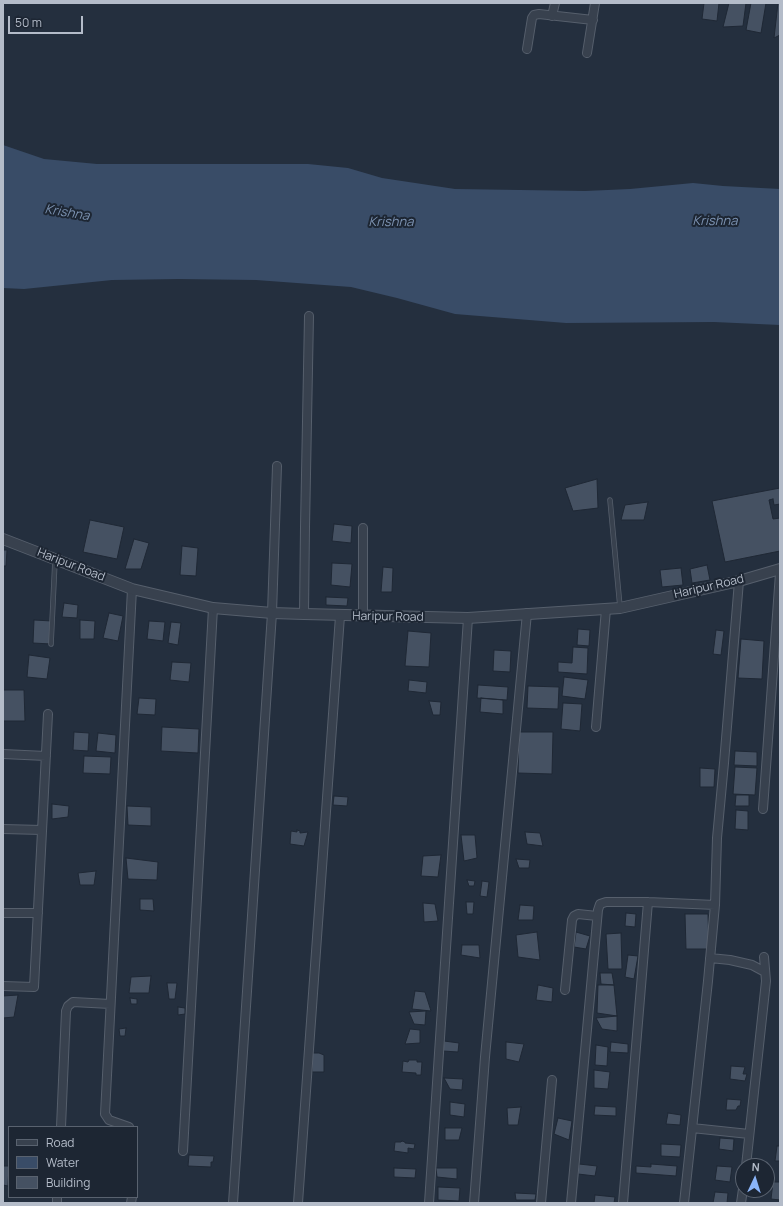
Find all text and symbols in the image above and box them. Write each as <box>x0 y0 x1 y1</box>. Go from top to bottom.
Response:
scale bar <box>10 8 85 34</box>
text: 50 m <box>15 14 42 31</box>
water label: Krishna <box>44 202 90 224</box>
water label: Krishna <box>693 213 737 229</box>
water label: Krishna <box>369 214 413 230</box>
street label: Haripur Road <box>35 545 107 585</box>
street label: Haripur Road <box>673 572 745 602</box>
street label: Haripur Road <box>352 609 424 625</box>
legend <box>8 1126 138 1198</box>
text: Road <box>46 1134 74 1151</box>
text: Water <box>46 1154 79 1171</box>
north arrow <box>735 1158 775 1198</box>
text: N <box>751 1159 760 1174</box>
text: Building <box>46 1174 90 1191</box>

